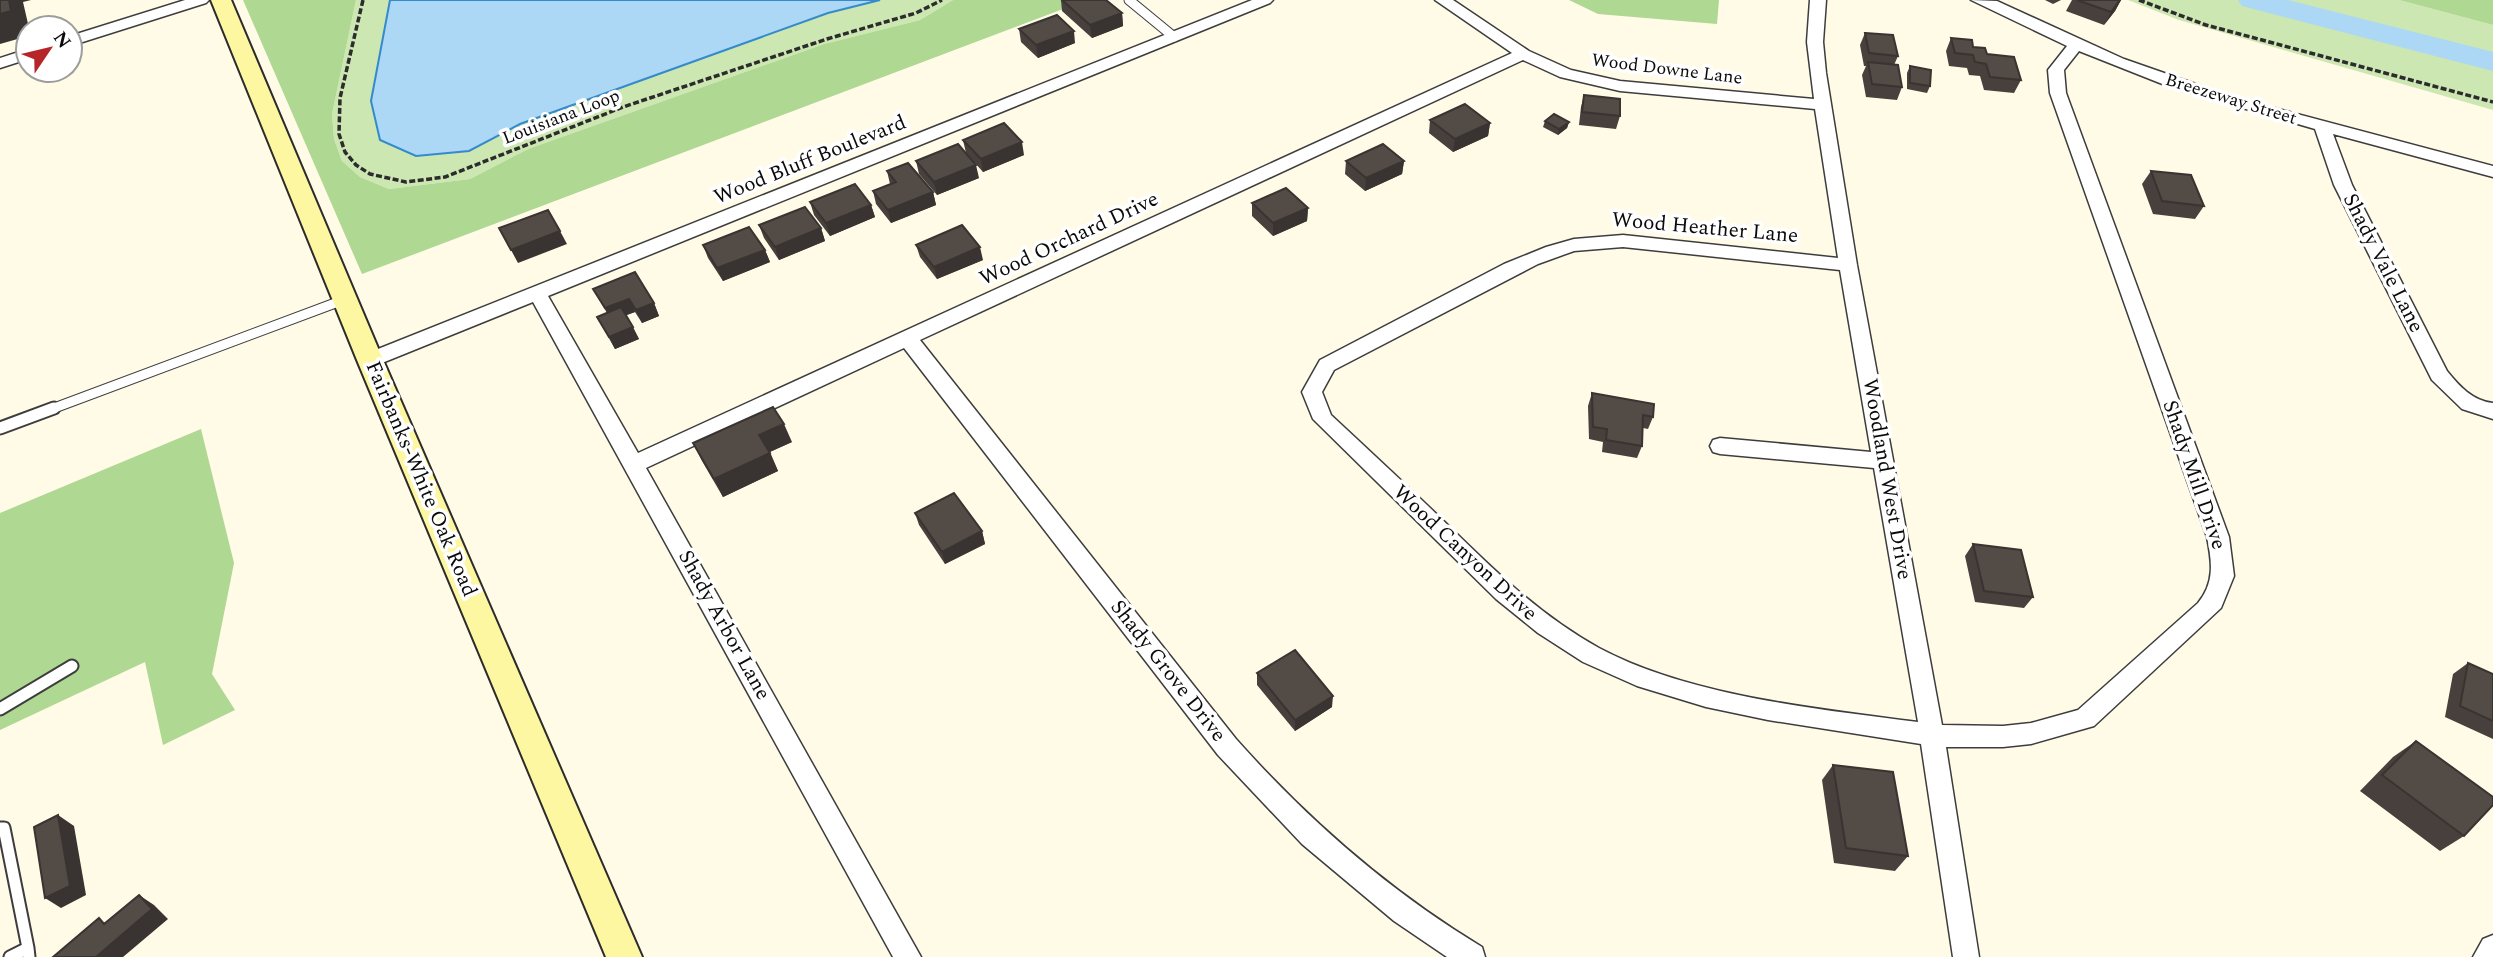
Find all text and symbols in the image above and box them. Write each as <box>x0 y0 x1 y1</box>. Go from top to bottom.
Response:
north arrow <box>14 14 84 84</box>
text: N <box>45 25 78 55</box>
street label: Wood Downe Lane <box>1590 46 1744 92</box>
street label: Breezeway Street <box>2162 66 2300 132</box>
street label: Louisiana Loop <box>498 82 624 152</box>
street label: Wood Bluff Boulevard <box>709 107 911 213</box>
street label: Wood Orchard Drive <box>974 183 1164 295</box>
street label: Shady Vale Lane <box>2334 188 2432 338</box>
street label: Wood Heather Lane <box>1610 204 1800 252</box>
street label: Fairbanks-White Oak Road <box>357 356 485 602</box>
street label: Woodland West Drive <box>1854 376 1920 582</box>
street label: Shady Mill Drive <box>2153 396 2235 554</box>
street label: Wood Canyon Drive <box>1385 477 1545 629</box>
street label: Shady Arbor Lane <box>669 544 779 706</box>
street label: Shady Grove Drive <box>1102 593 1234 749</box>

